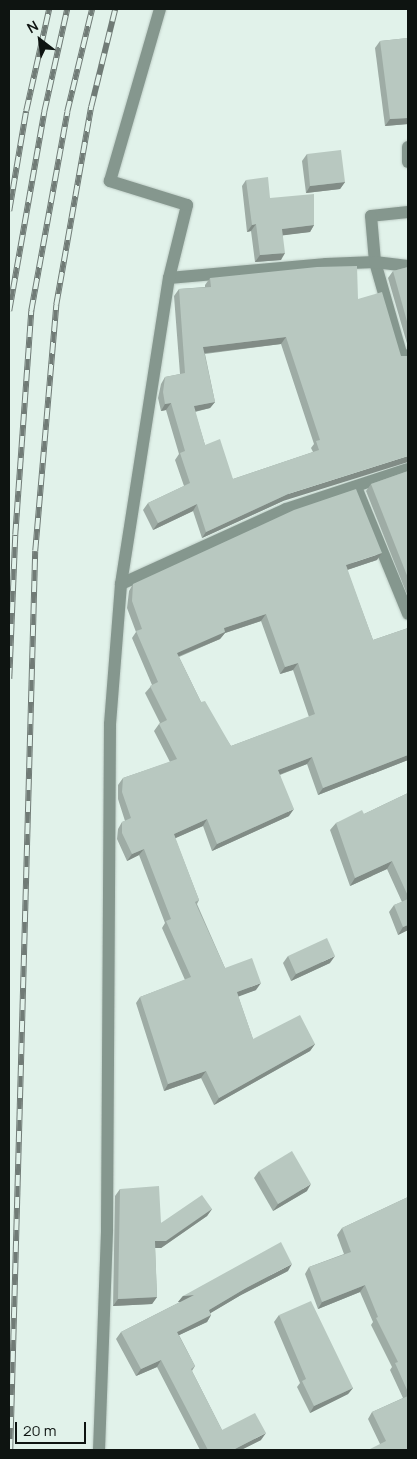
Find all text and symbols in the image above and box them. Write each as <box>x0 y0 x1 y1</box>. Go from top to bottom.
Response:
north arrow <box>15 15 65 65</box>
text: N <box>23 16 41 37</box>
scale bar <box>18 1412 89 1444</box>
text: 20 m <box>23 1420 56 1441</box>

